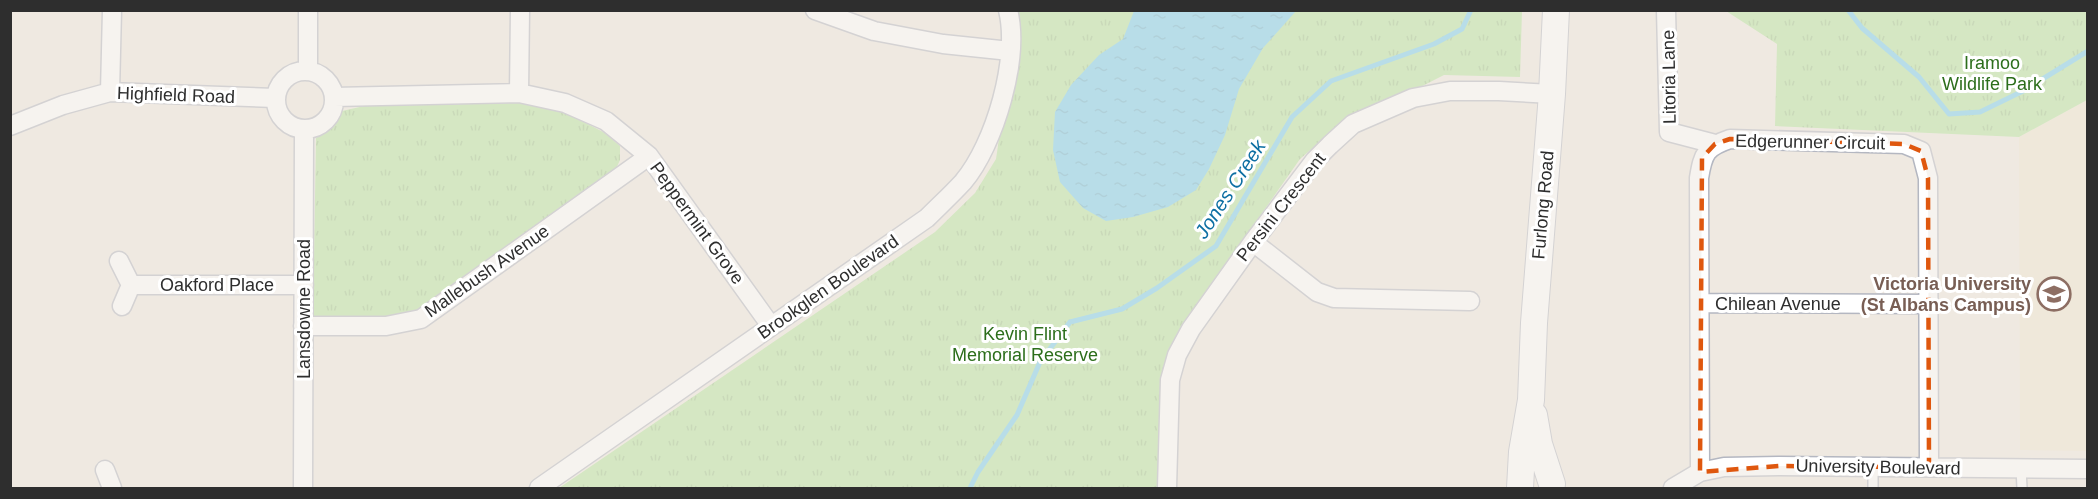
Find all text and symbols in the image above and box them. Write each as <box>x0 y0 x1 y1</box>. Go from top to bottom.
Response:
street label: Litoria Lane <box>1658 30 1680 124</box>
park label: Iramoo Wildlife Park <box>1942 53 2043 94</box>
street label: Highfield Road <box>117 83 235 107</box>
street label: Edgerunner Circuit <box>1735 131 1885 153</box>
water label: Jones Creek <box>1190 135 1270 243</box>
street label: Persini Crescent <box>1232 149 1330 265</box>
street label: Furlong Road <box>1528 150 1558 260</box>
street label: Peppermint Grove <box>646 158 748 288</box>
street label: Mallebush Avenue <box>421 221 553 321</box>
street label: Brookglen Boulevard <box>754 231 902 343</box>
street label: Lansdowne Road <box>294 239 314 379</box>
place label: Victoria University (St Albans Campus) <box>1861 274 2031 315</box>
street label: Oakford Place <box>160 275 274 295</box>
school or university icon: Victoria University (St Albans Campus) <box>2036 276 2072 312</box>
street label: Chilean Avenue <box>1715 294 1841 314</box>
park label: Kevin Flint Memorial Reserve <box>952 324 1098 365</box>
street label: University Boulevard <box>1795 456 1961 478</box>

